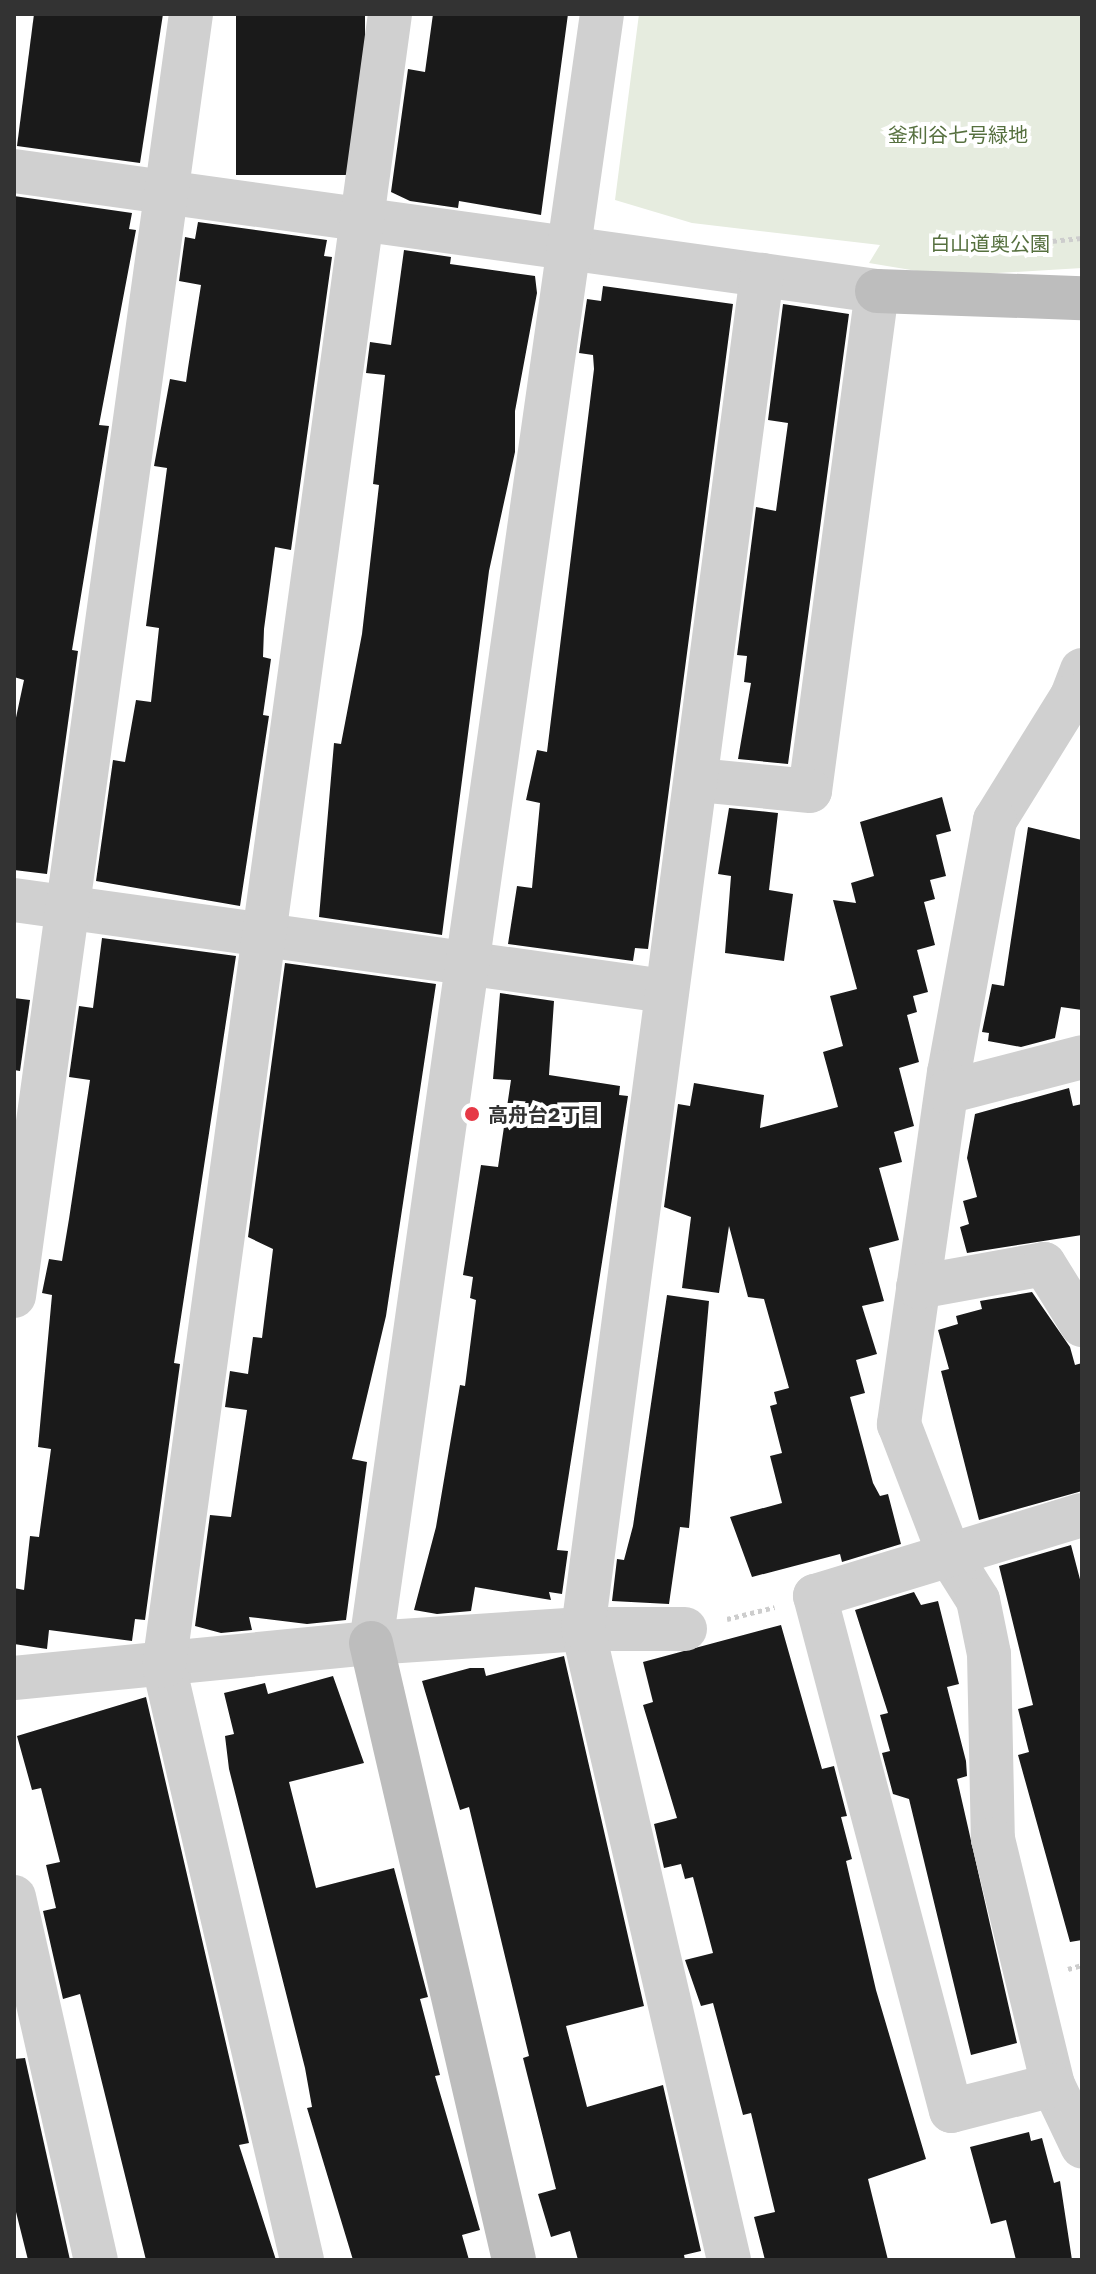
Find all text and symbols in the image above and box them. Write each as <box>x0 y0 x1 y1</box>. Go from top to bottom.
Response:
park label: 釜利谷七号緑地 <box>888 122 1028 146</box>
park label: 白山道奥公園 <box>930 231 1050 255</box>
place label: 高舟台2丁目 <box>488 1102 600 1126</box>
marker: 高舟台2丁目 <box>463 1105 481 1123</box>

